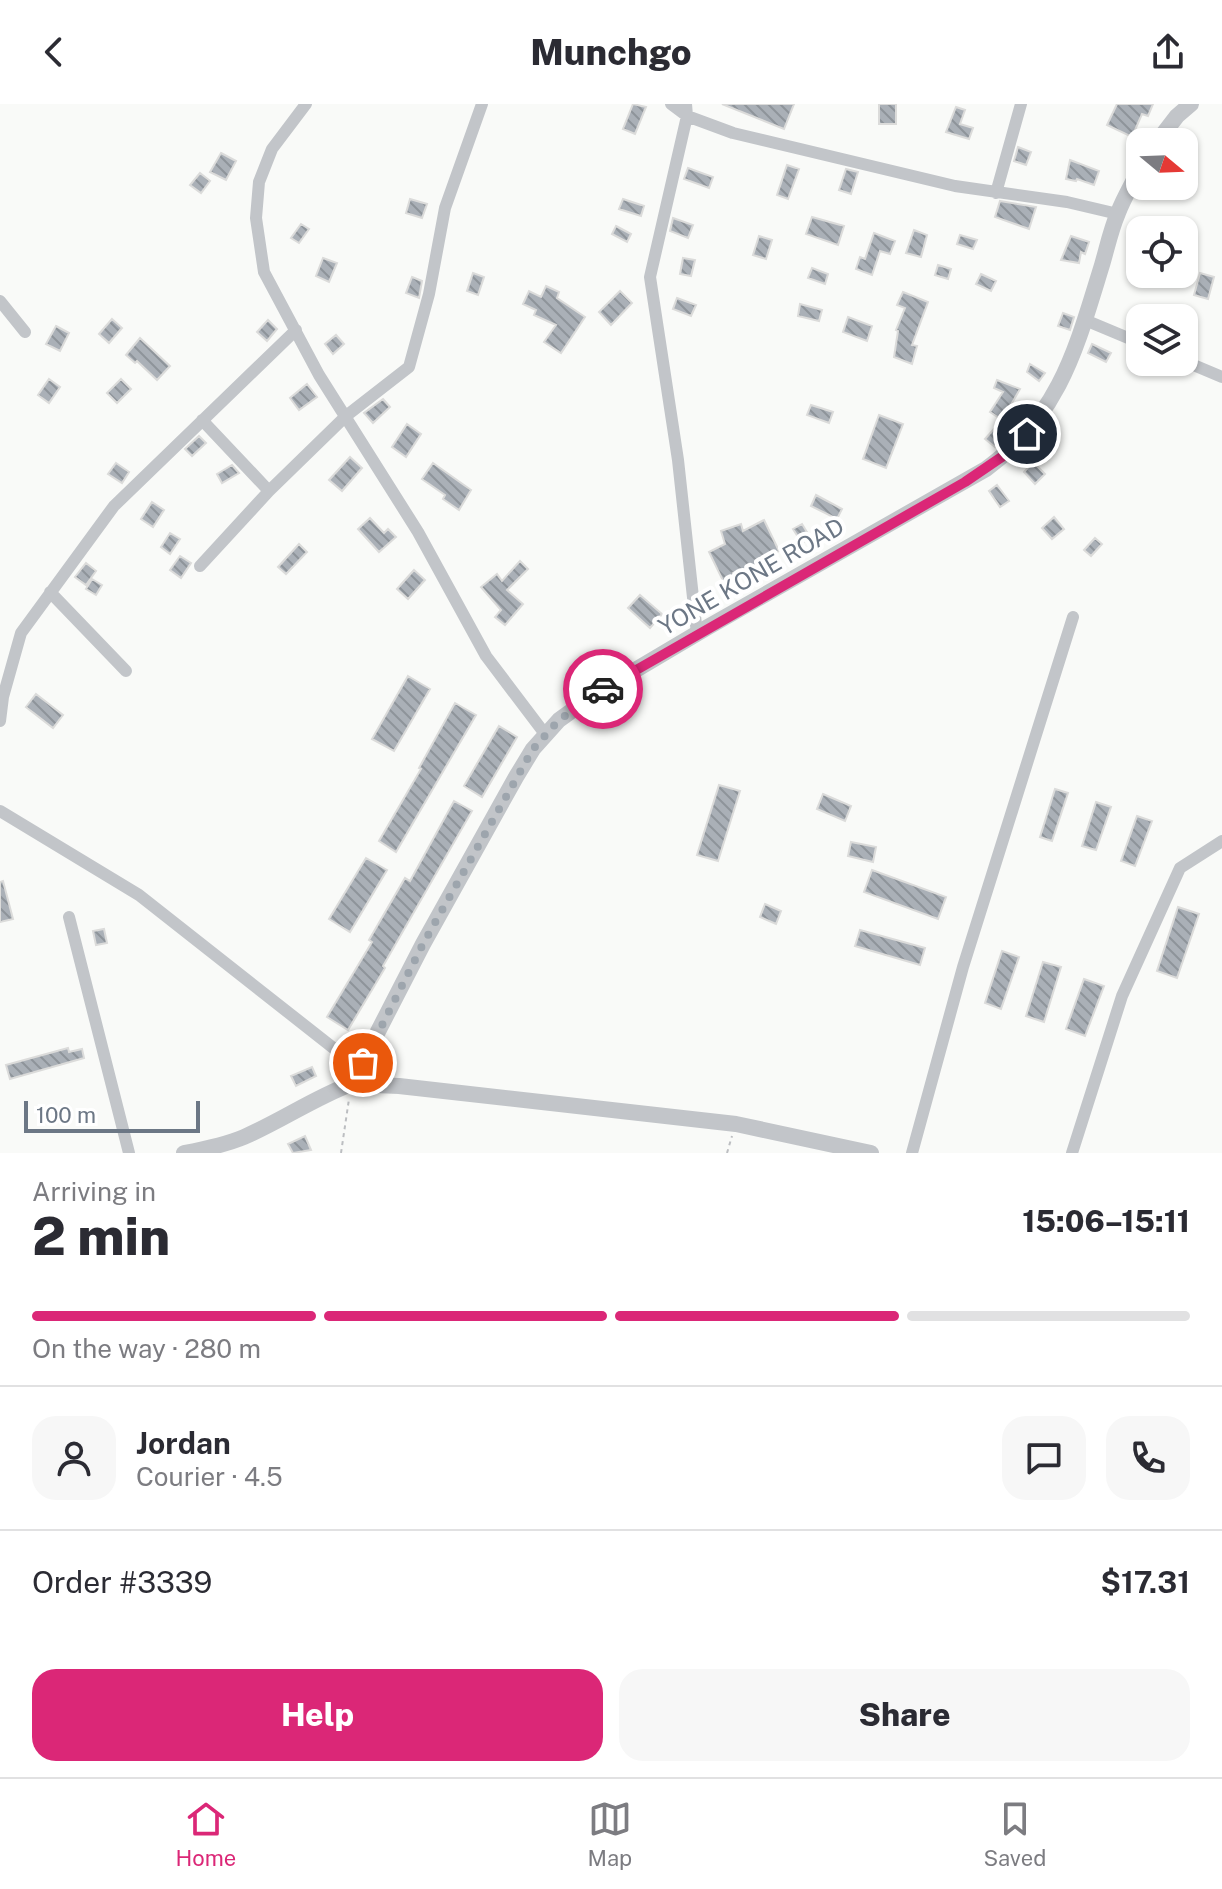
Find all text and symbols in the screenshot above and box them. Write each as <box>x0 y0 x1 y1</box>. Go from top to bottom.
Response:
icon: back <box>32 30 76 74</box>
icon: share <box>1146 30 1190 74</box>
text: Munchgo <box>530 31 692 73</box>
north arrow <box>1126 128 1198 200</box>
map controls <box>1126 128 1198 376</box>
button: locate <box>1126 216 1198 288</box>
button: layers <box>1126 304 1198 376</box>
pin <box>993 400 1061 468</box>
icon: home <box>1005 412 1049 456</box>
street label: YONE KONE ROAD <box>653 511 849 641</box>
courier <box>563 649 643 729</box>
icon: car <box>581 667 625 711</box>
pin <box>329 1029 397 1097</box>
icon: bag <box>341 1041 385 1085</box>
scale bar <box>24 1097 200 1133</box>
text: 100 m <box>36 1102 96 1128</box>
text: Arriving in <box>32 1176 156 1207</box>
text: 15:06–15:11 <box>1022 1203 1190 1239</box>
text: 2 min <box>32 1206 170 1267</box>
text: On the way · 280 m <box>32 1333 261 1364</box>
button: person <box>32 1416 116 1500</box>
button: chat <box>1002 1416 1086 1500</box>
button: phone <box>1106 1416 1190 1500</box>
text: Jordan <box>136 1425 231 1461</box>
text: Courier · 4.5 <box>136 1461 283 1492</box>
text: Order #3339 <box>32 1564 212 1600</box>
text: $17.31 <box>1101 1564 1190 1600</box>
button: Help <box>32 1669 603 1761</box>
button: Share <box>619 1669 1190 1761</box>
tab: Home <box>176 1797 236 1871</box>
tab: Map <box>587 1797 632 1871</box>
tab: Saved <box>983 1797 1046 1871</box>

